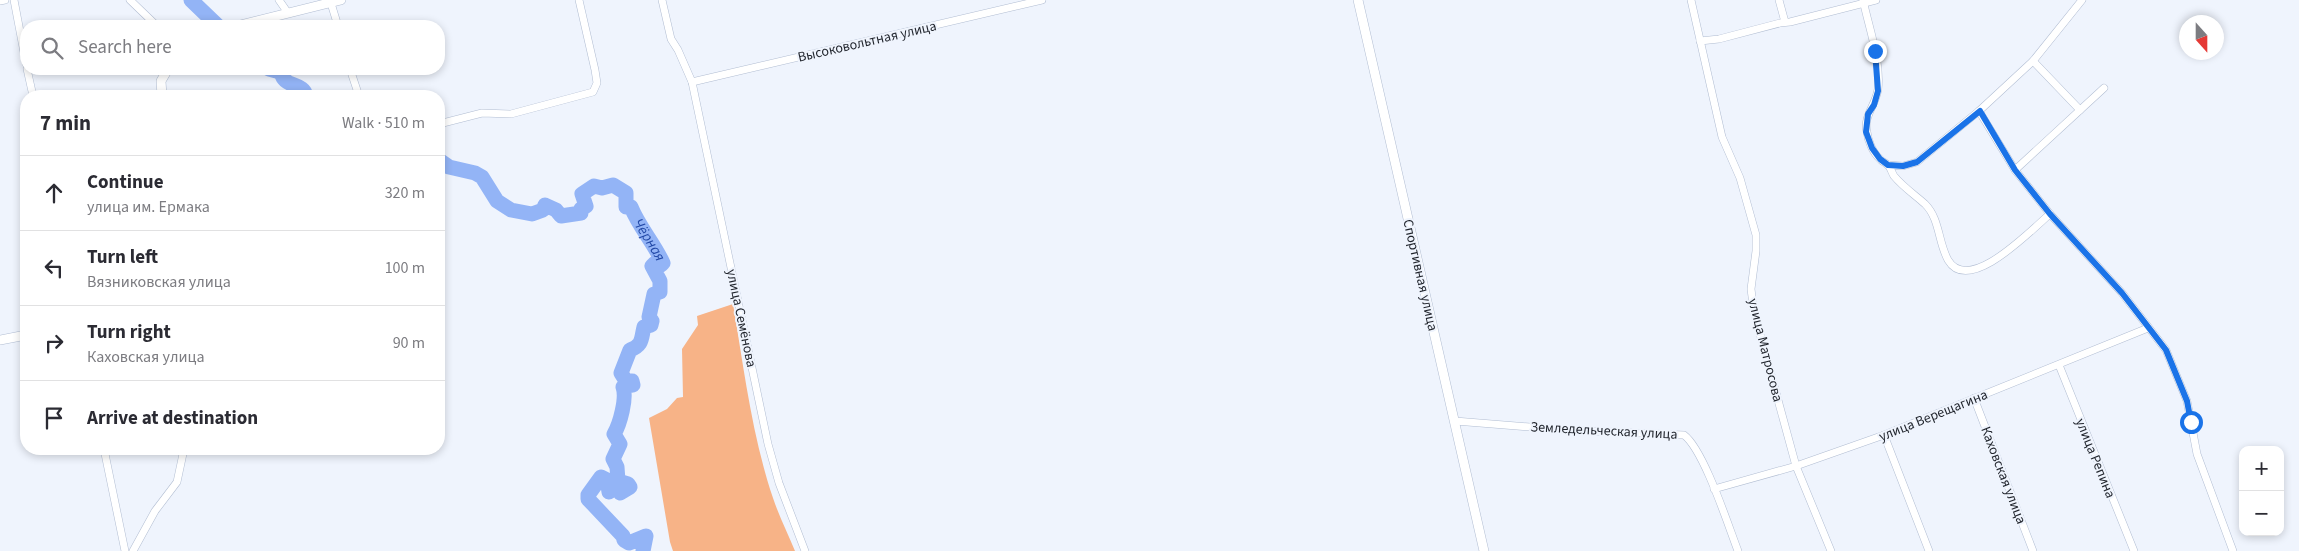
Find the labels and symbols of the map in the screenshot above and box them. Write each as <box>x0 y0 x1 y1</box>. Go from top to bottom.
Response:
north arrow <box>2179 15 2224 60</box>
street label: Высоковольтная улица <box>796 16 939 68</box>
route end <box>1864 40 1887 63</box>
water label: Чёрная <box>628 215 670 265</box>
street label: Спортивная улица <box>1397 217 1443 333</box>
street label: улица Семёнова <box>721 267 761 369</box>
street label: улица Матросова <box>1742 296 1788 404</box>
street label: улица Верещагина <box>1876 385 1991 447</box>
route start <box>2180 411 2203 434</box>
street label: улица Репина <box>2070 415 2120 501</box>
street label: Земледельческая улица <box>1530 417 1678 445</box>
street label: Каховская улица <box>1975 424 2031 527</box>

